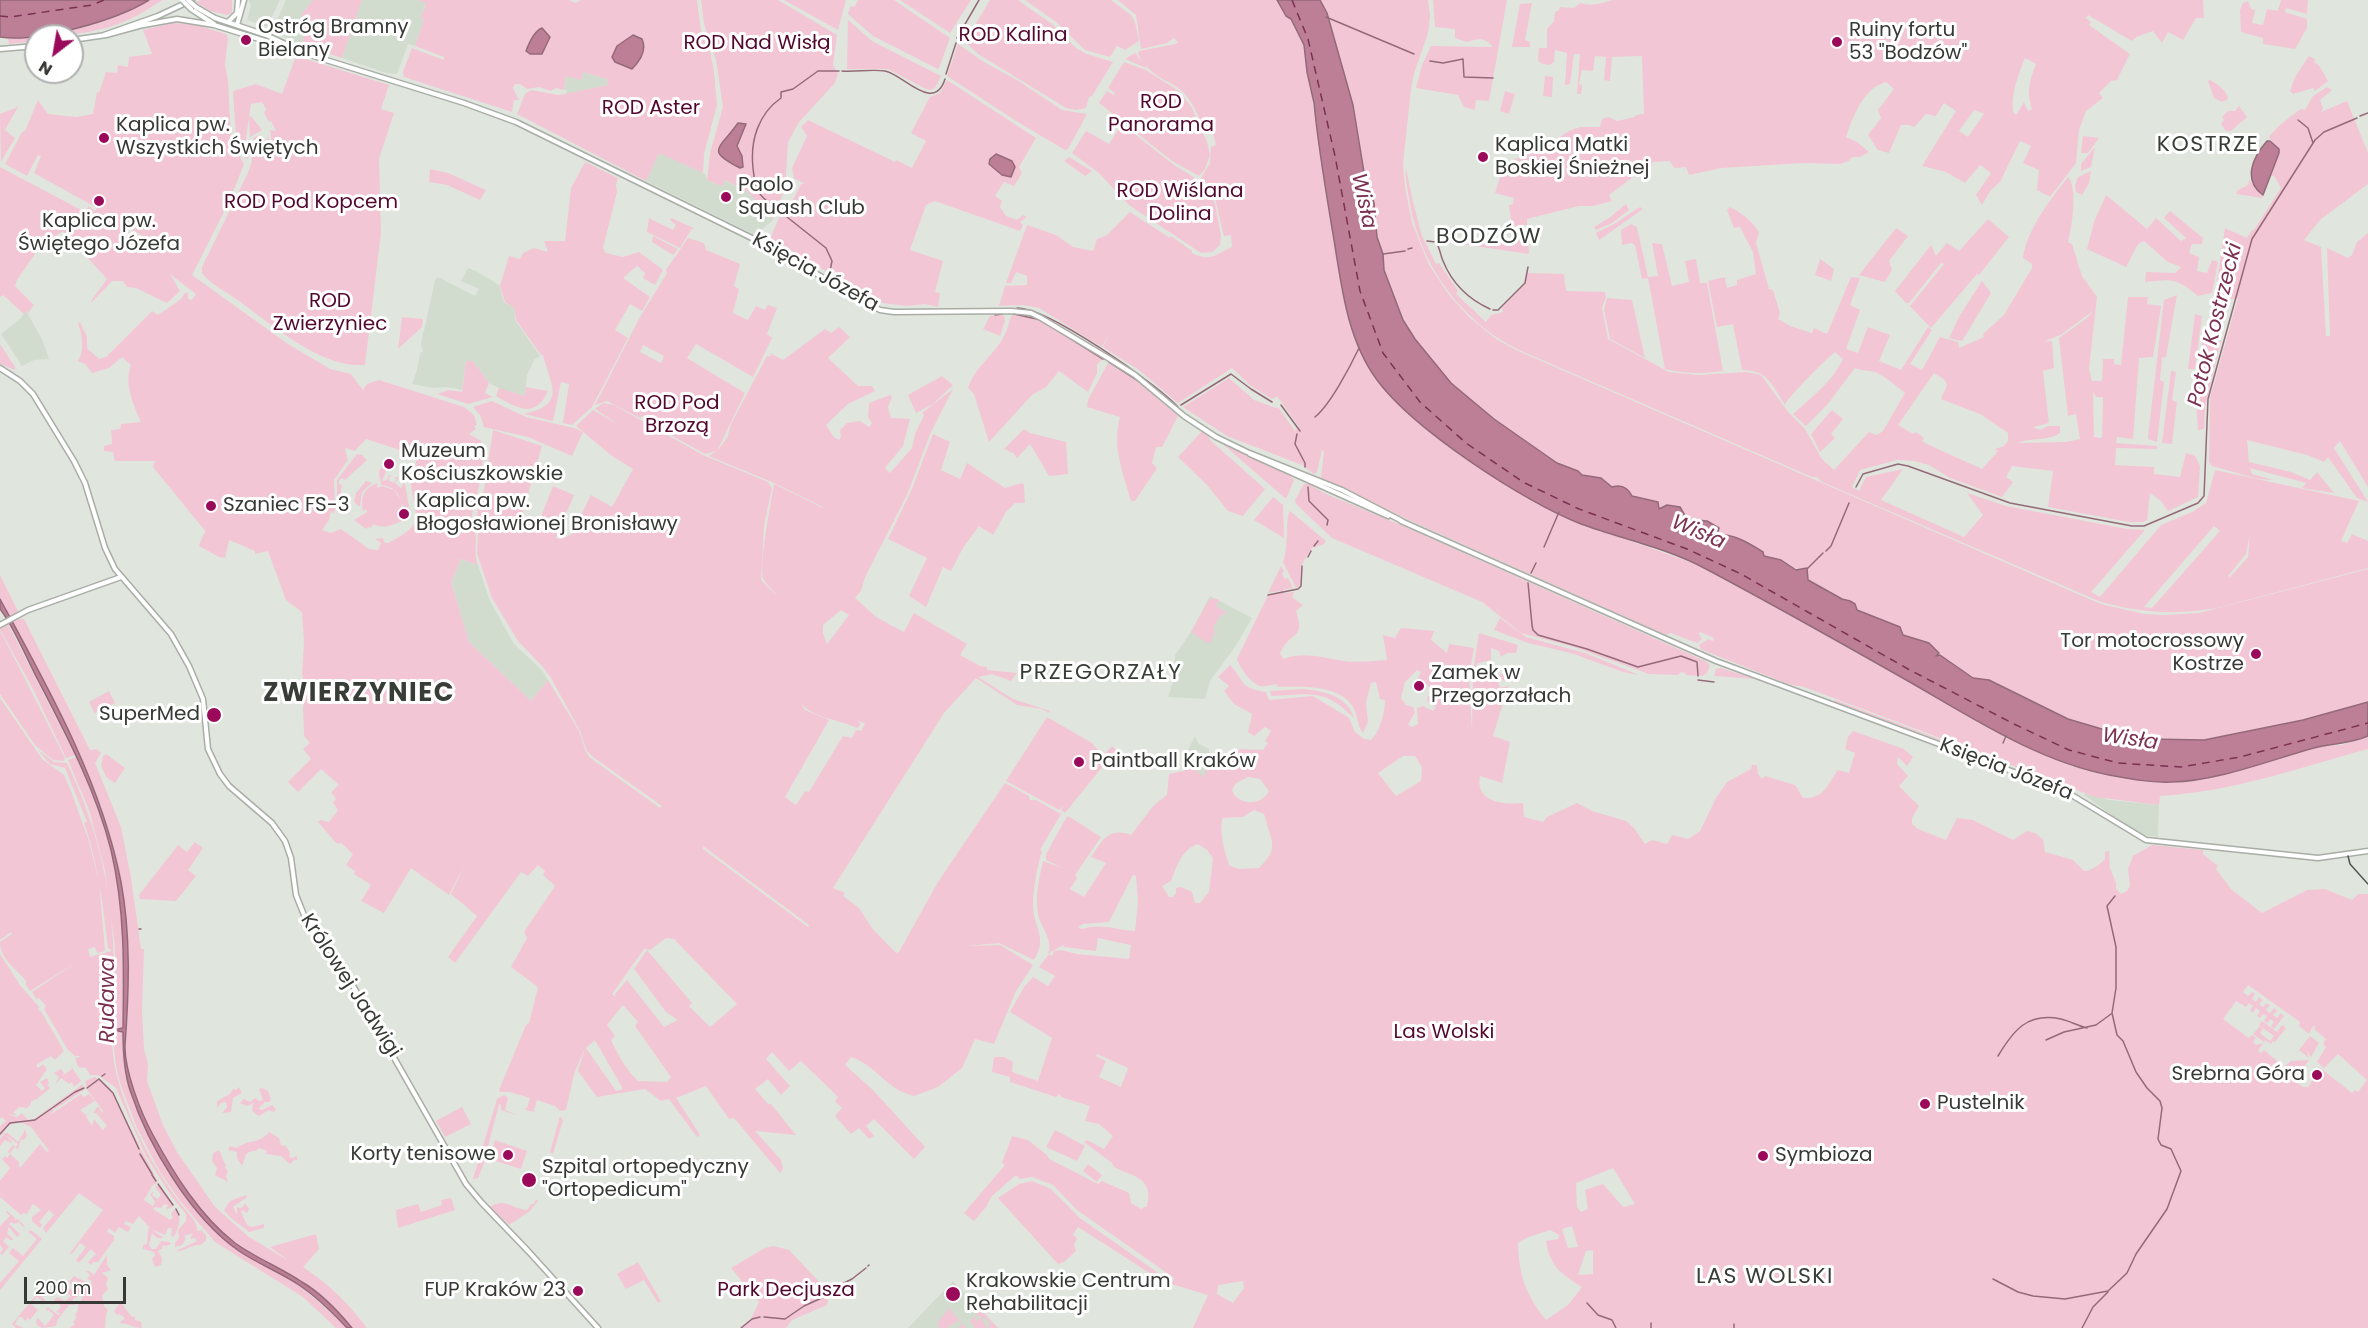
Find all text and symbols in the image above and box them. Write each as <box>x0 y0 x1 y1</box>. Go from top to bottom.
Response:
place label: Ostróg Bramny Bielany <box>258 16 408 63</box>
place label: Ruiny fortu 53 "Bodzów" <box>1849 19 1967 66</box>
north arrow <box>24 24 84 84</box>
park label: ROD Kalina <box>958 24 1068 48</box>
park label: ROD Nad Wisłą <box>683 32 831 56</box>
marker: Ostróg Bramny Bielany <box>239 33 253 47</box>
marker: Ruiny fortu 53 "Bodzów" <box>1830 35 1844 49</box>
text: N <box>34 55 57 81</box>
park label: ROD Panorama <box>1108 91 1214 138</box>
park label: ROD Aster <box>602 97 700 121</box>
place label: Kaplica pw. Wszystkich Świętych <box>116 114 318 161</box>
marker: Kaplica pw. Wszystkich Świętych <box>97 131 111 145</box>
district label: KOSTRZE <box>2157 132 2259 158</box>
place label: Kaplica Matki Boskiej Śnieżnej <box>1495 134 1650 181</box>
marker: Kaplica Matki Boskiej Śnieżnej <box>1476 150 1490 164</box>
water label: Wisła <box>1345 171 1381 231</box>
place label: Paolo Squash Club <box>738 174 865 221</box>
park label: ROD Wiślana Dolina <box>1117 180 1243 227</box>
marker: Paolo Squash Club <box>719 190 733 204</box>
park label: ROD Pod Kopcem <box>224 191 398 215</box>
marker: Kaplica pw. Świętego Józefa <box>92 194 106 208</box>
place label: Kaplica pw. Świętego Józefa <box>18 210 180 257</box>
district label: BODZÓW <box>1436 224 1542 250</box>
street label: Księcia Józefa <box>748 228 882 318</box>
water label: Potok Kostrzecki <box>2184 241 2248 409</box>
park label: ROD Zwierzyniec <box>273 290 387 337</box>
park label: ROD Pod Brzozą <box>634 392 720 439</box>
place label: Muzeum Kościuszkowskie <box>401 440 563 487</box>
marker: Muzeum Kościuszkowskie <box>382 457 396 471</box>
place label: Kaplica pw. Błogosławionej Bronisławy <box>416 490 678 537</box>
place label: Szaniec FS-3 <box>223 494 350 518</box>
marker: Szaniec FS-3 <box>204 499 218 513</box>
marker: Kaplica pw. Błogosławionej Bronisławy <box>397 507 411 521</box>
water label: Wisła <box>1667 510 1729 556</box>
place label: Tor motocrossowy Kostrze <box>2060 630 2244 677</box>
marker: Tor motocrossowy Kostrze <box>2249 647 2263 661</box>
district label: PRZEGORZAŁY <box>1020 660 1182 686</box>
place label: Zamek w Przegorzałach <box>1431 662 1571 709</box>
district label: ZWIERZYNIEC <box>263 678 455 710</box>
marker: Zamek w Przegorzałach <box>1412 679 1426 693</box>
place label: SuperMed <box>99 703 200 727</box>
marker: SuperMed <box>205 706 223 724</box>
water label: Wisła <box>2100 724 2160 756</box>
street label: Księcia Józefa <box>1936 734 2076 806</box>
place label: Paintball Kraków <box>1091 750 1256 774</box>
marker: Paintball Kraków <box>1072 755 1086 769</box>
street label: Królowej Jadwigi <box>295 910 405 1062</box>
water label: Rudawa <box>96 957 122 1043</box>
park label: Las Wolski <box>1394 1021 1494 1045</box>
place label: Srebrna Góra <box>2171 1063 2305 1087</box>
marker: Srebrna Góra <box>2310 1068 2324 1082</box>
place label: Pustelnik <box>1937 1092 2024 1116</box>
marker: Pustelnik <box>1918 1097 1932 1111</box>
place label: Korty tenisowe <box>350 1143 496 1167</box>
place label: Symbioza <box>1775 1144 1872 1168</box>
marker: Korty tenisowe <box>501 1148 515 1162</box>
marker: Symbioza <box>1756 1149 1770 1163</box>
place label: Szpital ortopedyczny "Ortopedicum" <box>542 1156 749 1203</box>
marker: Szpital ortopedyczny "Ortopedicum" <box>520 1171 538 1189</box>
district label: LAS WOLSKI <box>1696 1264 1834 1290</box>
scale bar <box>27 1265 129 1303</box>
place label: Krakowskie Centrum Rehabilitacji <box>966 1270 1171 1317</box>
text: 200 m <box>35 1275 91 1300</box>
place label: FUP Kraków 23 <box>424 1279 566 1303</box>
park label: Park Decjusza <box>717 1279 855 1303</box>
marker: FUP Kraków 23 <box>571 1284 585 1298</box>
marker: Krakowskie Centrum Rehabilitacji <box>944 1285 962 1303</box>

